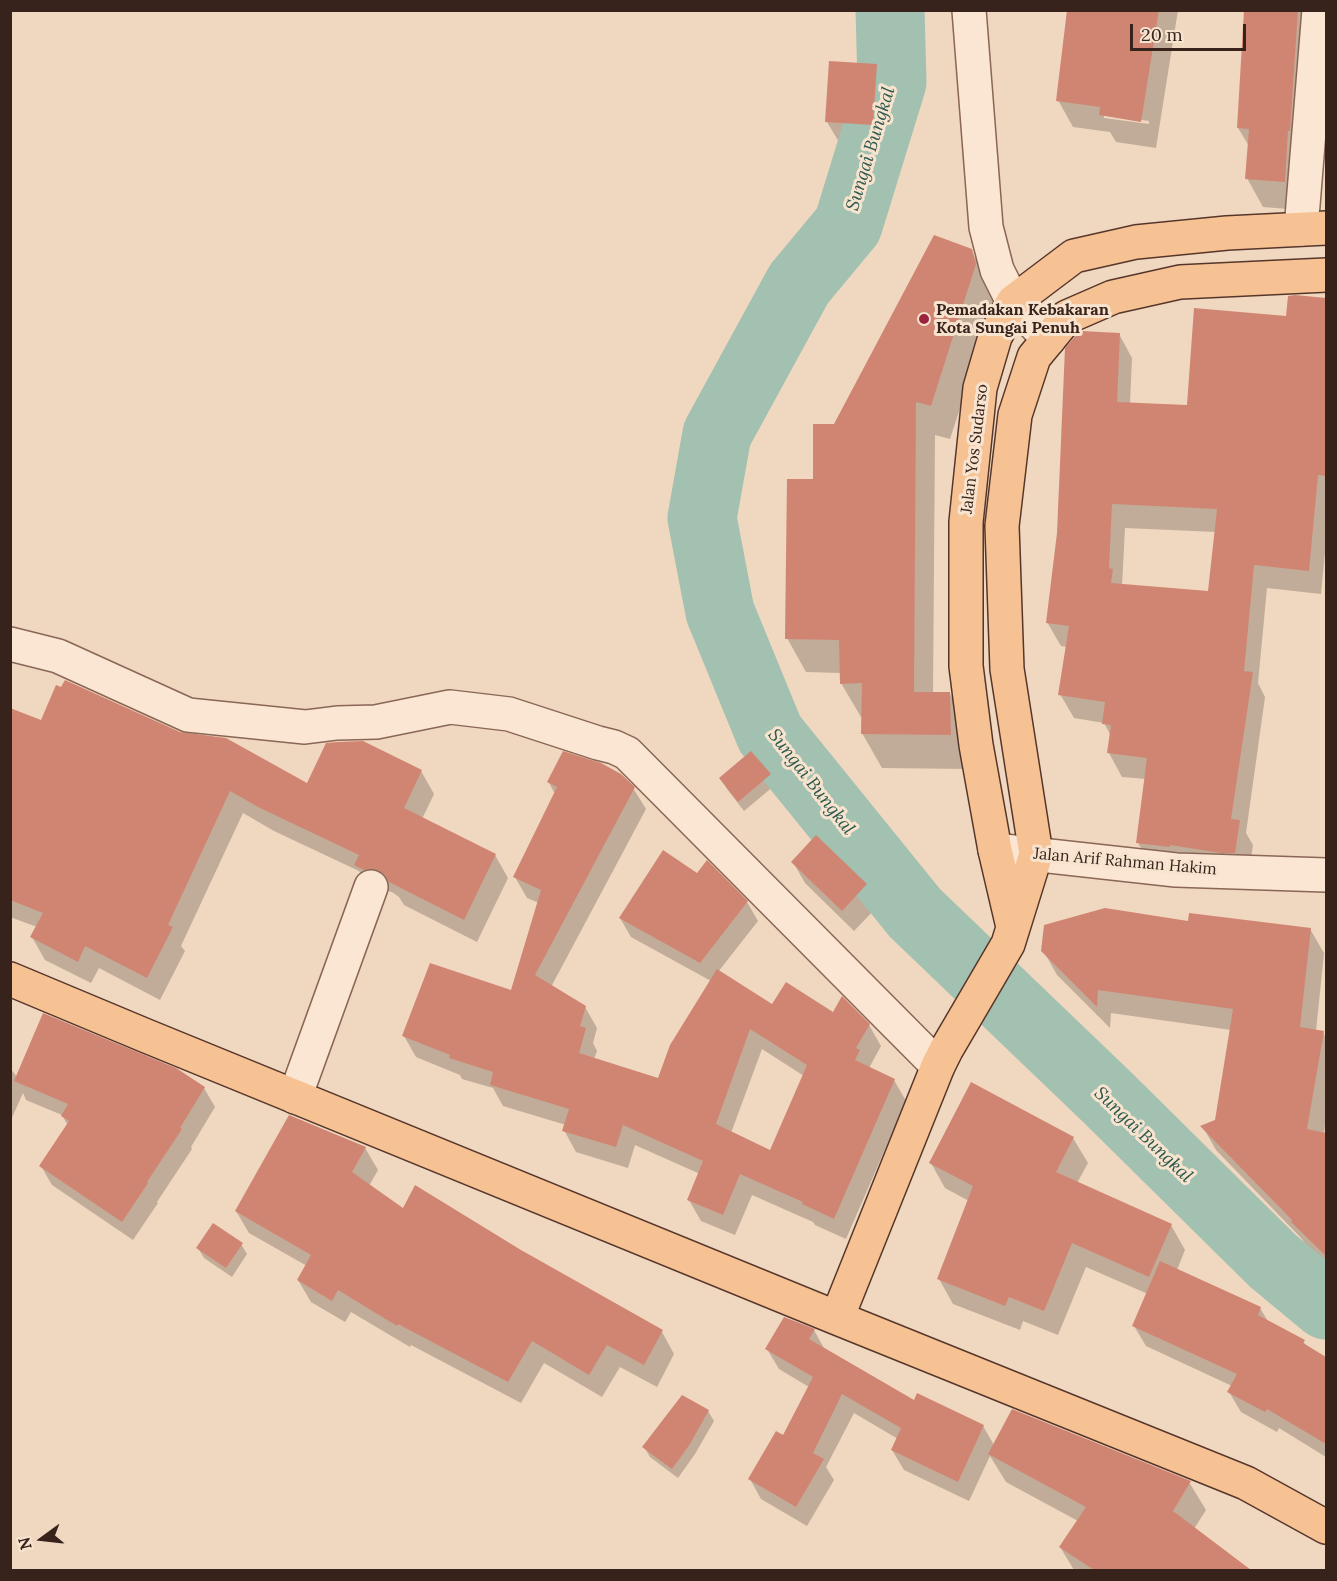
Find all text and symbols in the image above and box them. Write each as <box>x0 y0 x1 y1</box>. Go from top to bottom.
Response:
scale bar <box>1133 12 1248 50</box>
text: 20 m <box>1141 23 1183 46</box>
water label: Sungai Bungkal <box>842 85 900 213</box>
place label: Pemadakan Kebakaran Kota Sungai Penuh <box>936 300 1109 338</box>
marker: Pemadakan Kebakaran Kota Sungai Penuh <box>917 312 931 326</box>
street label: Jalan Yos Sudarso <box>958 383 992 515</box>
water label: Sungai Bungkal <box>763 725 859 839</box>
street label: Jalan Arif Rahman Hakim <box>1033 844 1217 880</box>
water label: Sungai Bungkal <box>1089 1083 1197 1187</box>
north arrow <box>12 1509 72 1569</box>
text: N <box>13 1535 36 1552</box>

